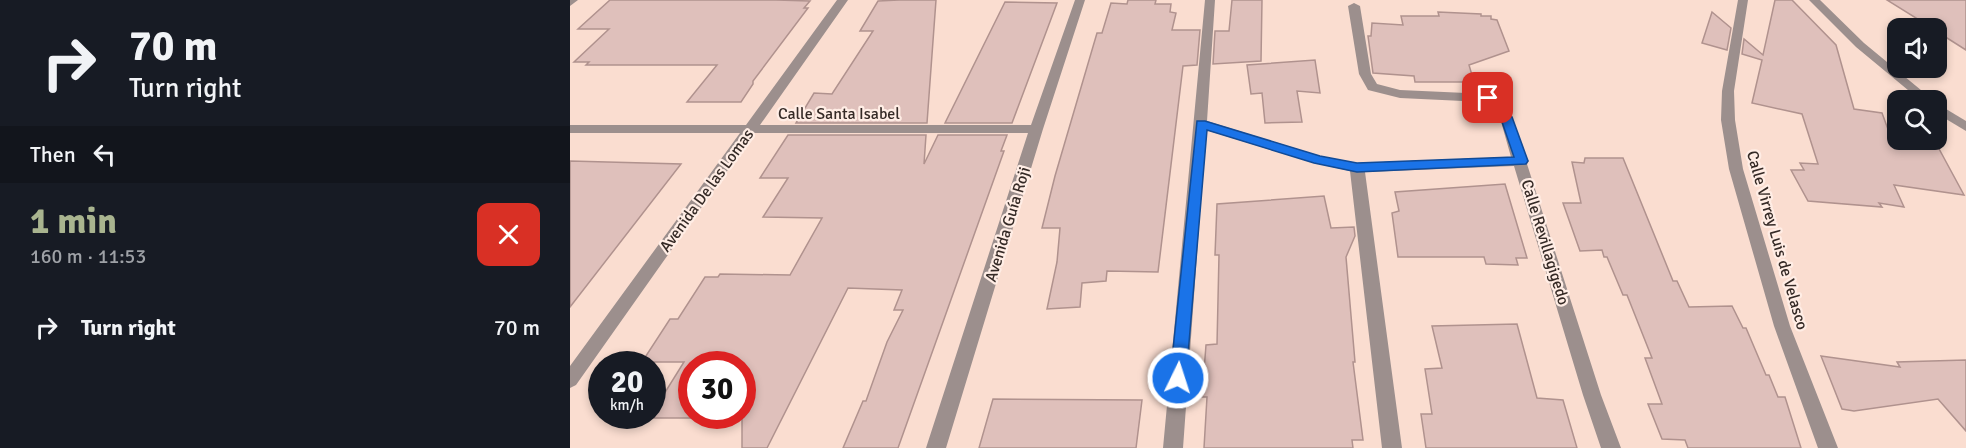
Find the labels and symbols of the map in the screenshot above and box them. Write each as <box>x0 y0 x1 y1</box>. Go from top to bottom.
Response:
pin <box>1462 72 1513 123</box>
street label: Calle Santa Isabel <box>778 104 900 124</box>
street label: Avenida De las Lomas <box>655 125 758 256</box>
street label: Calle Virrey Luis de Velasco <box>1742 148 1812 332</box>
street label: Avenida Guía Roji <box>981 164 1035 284</box>
street label: Calle Revillagigedo <box>1516 177 1574 307</box>
position arrow <box>1146 346 1210 410</box>
speed limit sign: 30 <box>678 351 756 429</box>

